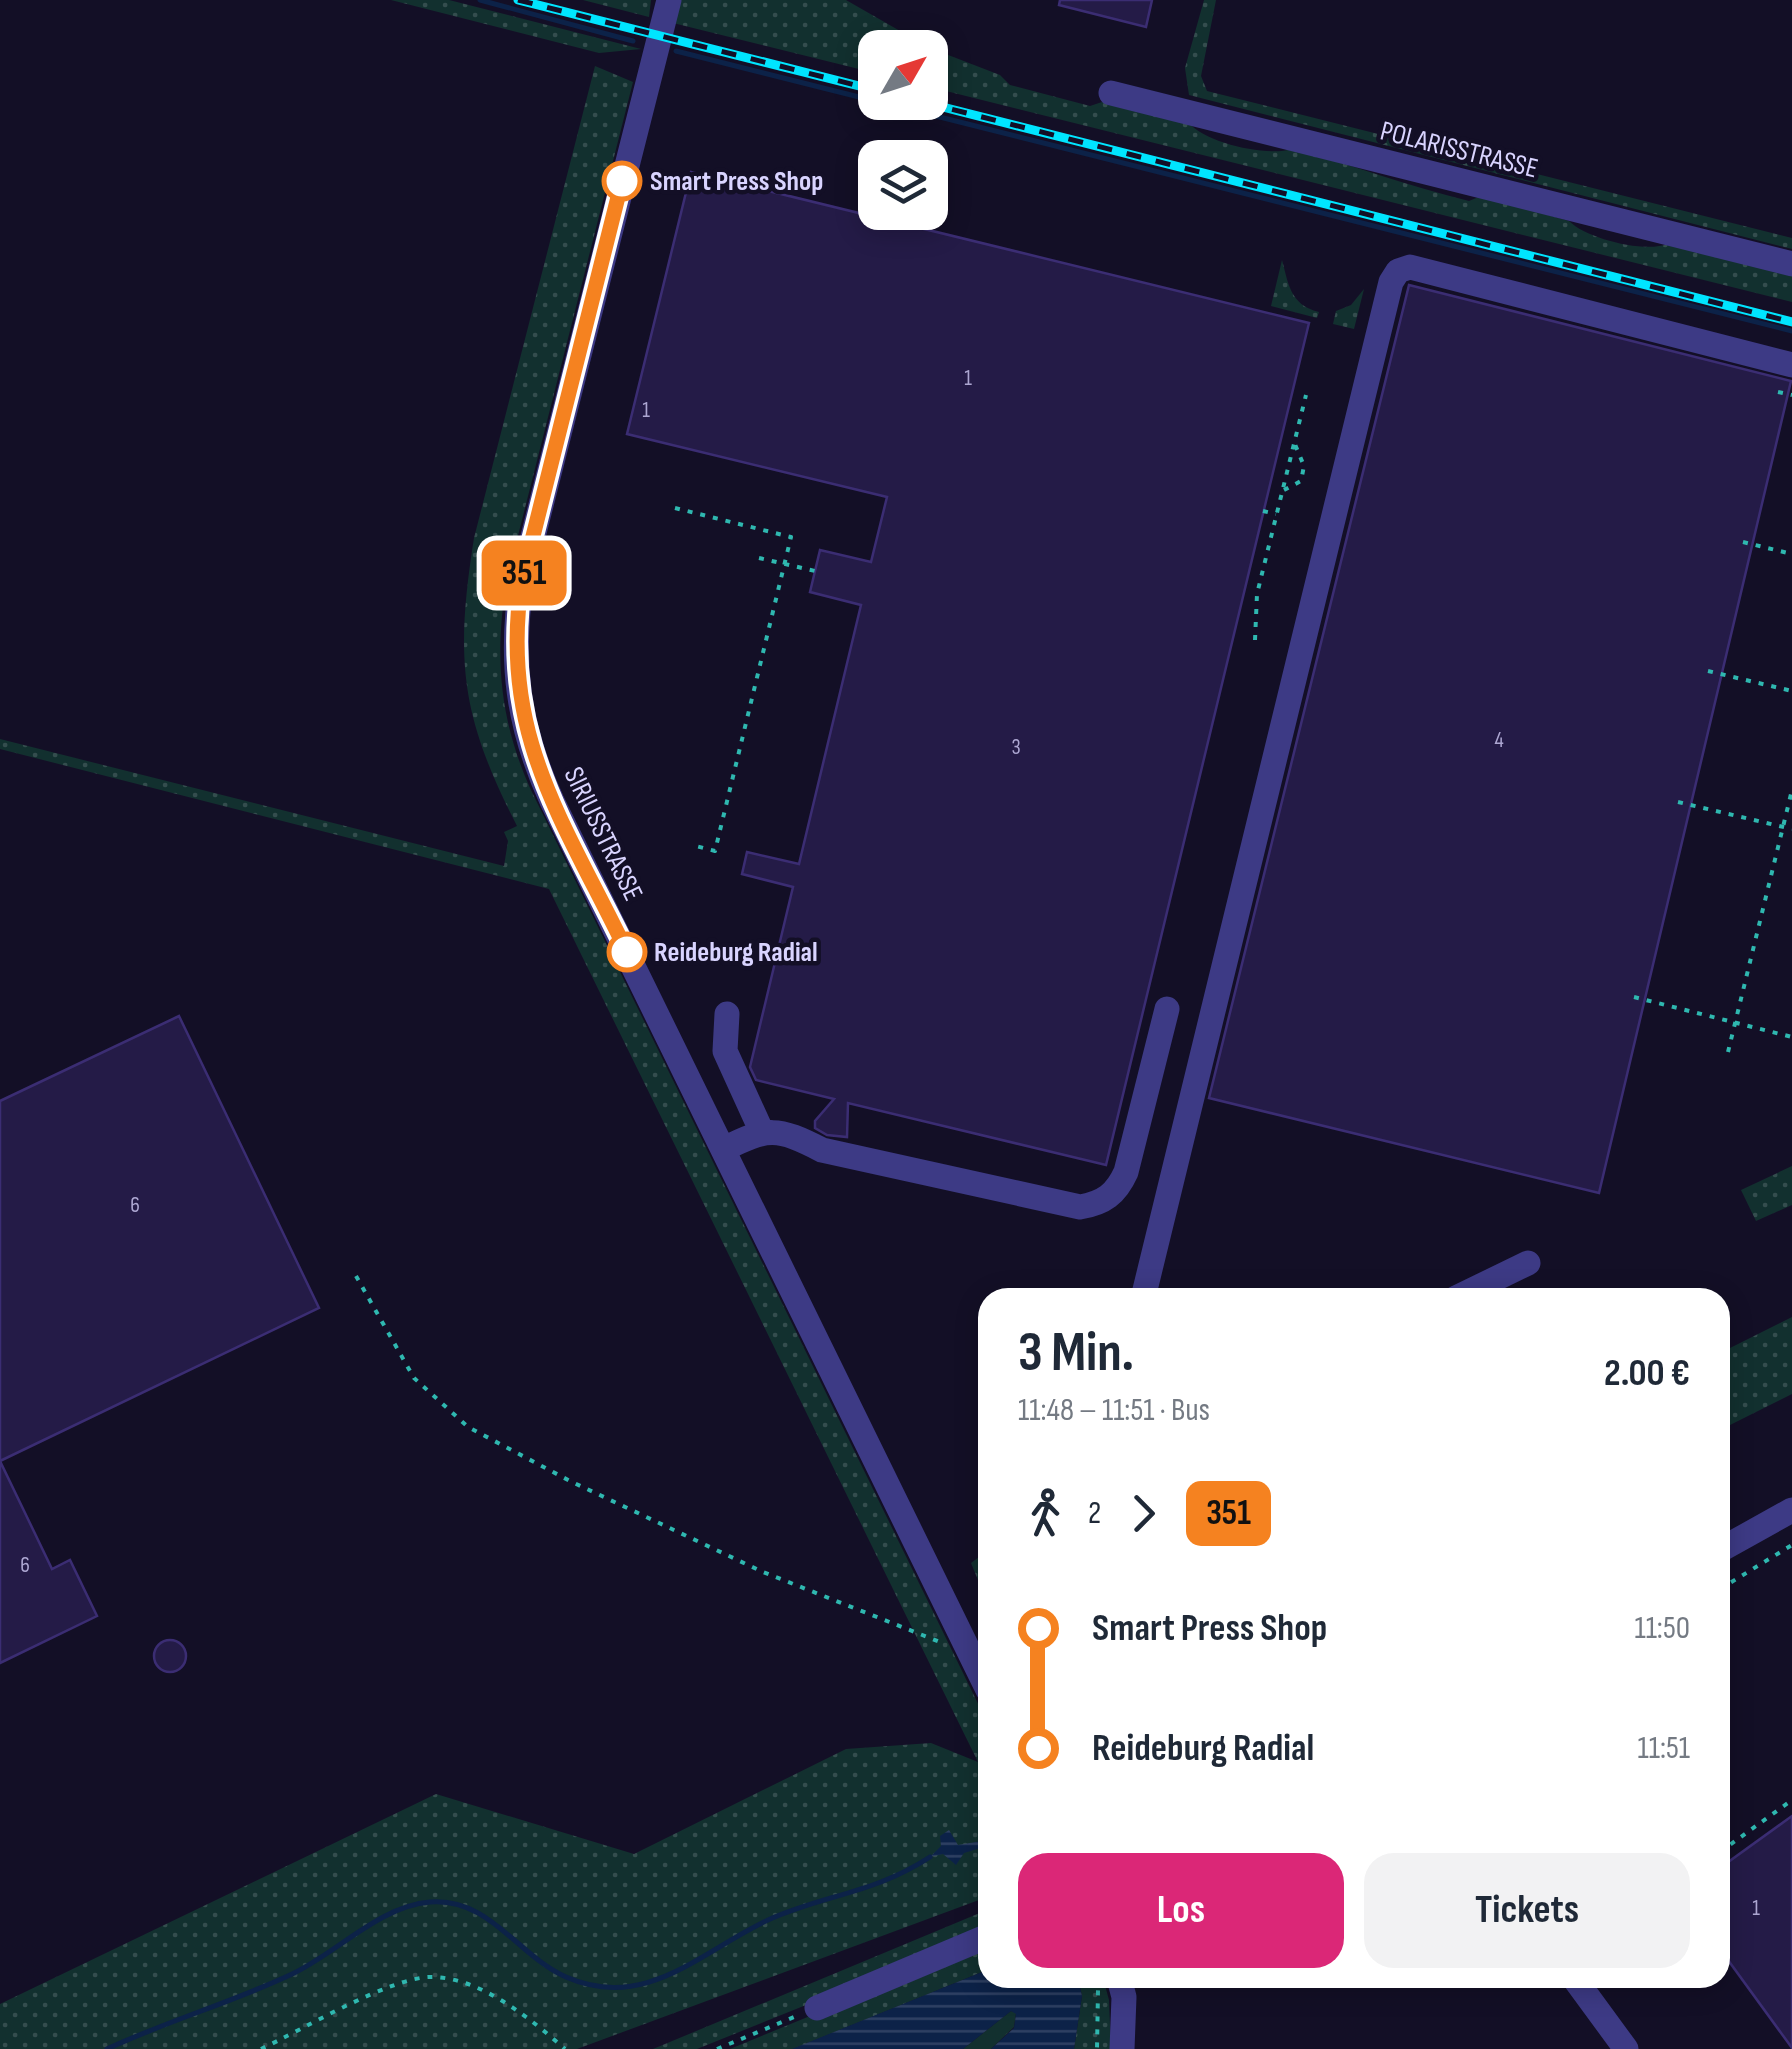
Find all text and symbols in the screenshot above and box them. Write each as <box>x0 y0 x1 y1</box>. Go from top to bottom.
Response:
north arrow <box>858 30 948 120</box>
map controls <box>858 30 948 230</box>
street label: POLARISSTRASSE <box>1377 114 1541 186</box>
button: layers <box>858 140 948 230</box>
marker: Smart Press Shop <box>603 162 641 200</box>
place label: Smart Press Shop <box>650 165 823 198</box>
house number: 1 <box>964 365 972 392</box>
house number: 1 <box>642 397 650 424</box>
line badge: 351 <box>466 540 582 606</box>
text: 351 <box>502 552 546 595</box>
house number: 4 <box>1494 727 1504 754</box>
house number: 3 <box>1011 734 1021 761</box>
street label: SIRIUSSTRASSE <box>556 762 650 906</box>
marker: Reideburg Radial <box>608 933 646 971</box>
place label: Reideburg Radial <box>654 936 818 969</box>
house number: 6 <box>130 1192 140 1219</box>
text: 3 Min. <box>1018 1320 1134 1387</box>
text: 2.00 € <box>1604 1351 1690 1396</box>
text: 11:48 – 11:51 · Bus <box>1018 1391 1210 1430</box>
icon: walk <box>1018 1486 1073 1541</box>
icon: forward <box>1116 1486 1171 1541</box>
text: 351 <box>1206 1492 1251 1535</box>
text: 2 <box>1088 1494 1101 1533</box>
house number: 6 <box>20 1552 30 1579</box>
text: Smart Press Shop <box>1092 1606 1327 1651</box>
text: 11:50 <box>1634 1609 1690 1648</box>
text: Reideburg Radial <box>1092 1726 1314 1771</box>
text: 11:51 <box>1638 1729 1690 1768</box>
button: Los <box>1018 1853 1344 1968</box>
button: Tickets <box>1364 1853 1690 1968</box>
house number: 1 <box>1752 1895 1760 1922</box>

